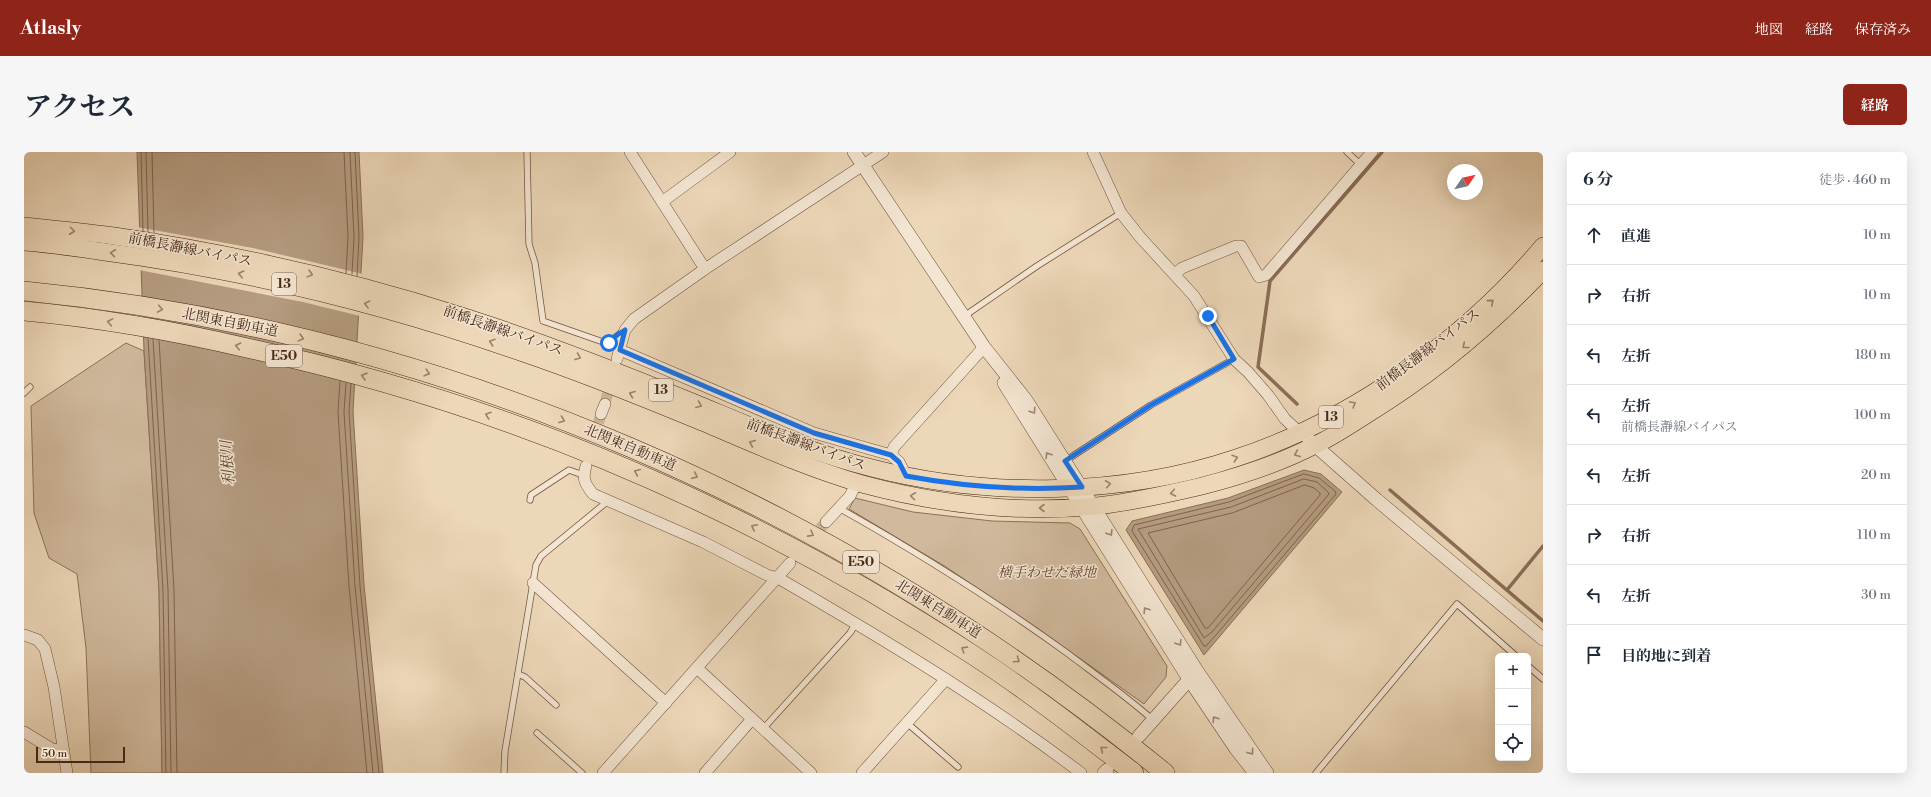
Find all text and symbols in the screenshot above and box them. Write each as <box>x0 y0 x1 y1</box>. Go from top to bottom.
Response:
text: Atlasly <box>20 16 81 40</box>
text: 地図 <box>1755 21 1783 39</box>
text: 経路 <box>1805 21 1833 39</box>
text: 保存済み <box>1855 21 1911 39</box>
button: 経路 <box>1843 84 1907 125</box>
text: アクセス <box>24 90 135 125</box>
north arrow <box>1447 164 1483 200</box>
text: 6 分 <box>1583 169 1613 191</box>
text: 徒歩 · 460 m <box>1819 172 1891 188</box>
icon: ahead <box>1583 224 1605 246</box>
one-way arrow <box>69 227 75 236</box>
text: 直進 <box>1621 227 1651 246</box>
text: 10 m <box>1863 227 1891 243</box>
street label: 前橋長瀞線バイパス <box>127 229 253 271</box>
one-way arrow <box>109 249 116 258</box>
one-way arrow <box>306 269 313 278</box>
one-way arrow <box>238 271 244 279</box>
road number: 13 <box>272 273 296 295</box>
icon: right <box>1583 284 1605 306</box>
text: 右折 <box>1621 287 1651 306</box>
text: 10 m <box>1863 287 1891 303</box>
one-way arrow <box>1486 299 1494 306</box>
one-way arrow <box>364 301 370 309</box>
street label: 前橋長瀞線バイパス <box>441 302 565 360</box>
one-way arrow <box>157 305 163 313</box>
street label: 北関東自動車道 <box>180 305 280 341</box>
street label: 前橋長瀞線バイパス <box>1372 305 1484 395</box>
route end <box>1199 307 1217 325</box>
one-way arrow <box>107 318 113 326</box>
one-way arrow <box>298 334 305 342</box>
route start <box>600 334 618 352</box>
one-way arrow <box>488 338 495 347</box>
one-way arrow <box>1462 341 1469 348</box>
one-way arrow <box>235 342 241 350</box>
icon: left <box>1583 344 1605 366</box>
road number: E50 <box>266 345 302 367</box>
text: 左折 <box>1621 347 1651 366</box>
text: 180 m <box>1855 347 1891 363</box>
one-way arrow <box>575 353 582 361</box>
one-way arrow <box>423 368 430 377</box>
one-way arrow <box>361 372 368 381</box>
road number: 13 <box>649 379 673 401</box>
one-way arrow <box>629 390 636 398</box>
text: 左折 <box>1621 397 1651 416</box>
one-way arrow <box>695 400 703 408</box>
one-way arrow <box>1349 401 1356 409</box>
icon: left <box>1583 404 1605 426</box>
road number: 13 <box>1319 406 1343 428</box>
one-way arrow <box>1029 407 1036 414</box>
text: 100 m <box>1855 407 1891 423</box>
one-way arrow <box>485 411 492 419</box>
one-way arrow <box>559 415 566 423</box>
street label: 前橋長瀞線バイパス <box>744 415 868 475</box>
text: 前橋長瀞線バイパス <box>1621 419 1738 435</box>
street label: 北関東自動車道 <box>581 421 679 475</box>
water label: 利根川 <box>217 438 239 486</box>
one-way arrow <box>749 440 756 448</box>
one-way arrow <box>1293 449 1300 457</box>
one-way arrow <box>1046 452 1053 459</box>
one-way arrow <box>1231 454 1238 463</box>
icon: left <box>1583 464 1605 486</box>
text: 左折 <box>1621 467 1651 486</box>
text: 20 m <box>1861 467 1891 483</box>
one-way arrow <box>633 468 640 476</box>
one-way arrow <box>690 471 698 479</box>
one-way arrow <box>1105 480 1111 489</box>
one-way arrow <box>1170 488 1176 496</box>
one-way arrow <box>910 492 916 501</box>
one-way arrow <box>1039 504 1045 512</box>
icon: right <box>1583 524 1605 546</box>
one-way arrow <box>751 525 759 532</box>
text: 右折 <box>1621 527 1651 546</box>
text: 110 m <box>1857 527 1891 543</box>
one-way arrow <box>807 529 814 537</box>
one-way arrow <box>1106 529 1113 536</box>
road number: E50 <box>843 551 879 573</box>
park label: 横手わせだ緑地 <box>998 564 1098 582</box>
street label: 北関東自動車道 <box>892 575 984 643</box>
icon: left <box>1583 584 1605 606</box>
text: 左折 <box>1621 587 1651 606</box>
text: 30 m <box>1861 587 1891 603</box>
one-way arrow <box>1144 607 1151 614</box>
one-way arrow <box>1175 639 1182 646</box>
icon: arrive <box>1583 644 1605 666</box>
one-way arrow <box>961 646 968 653</box>
text: 目的地に到着 <box>1621 647 1711 666</box>
map controls <box>1495 653 1531 761</box>
button: + <box>1495 653 1531 689</box>
one-way arrow <box>1013 656 1020 663</box>
button: − <box>1495 689 1531 725</box>
one-way arrow <box>1212 716 1220 723</box>
button: locate <box>1495 725 1531 761</box>
scale bar <box>36 745 125 764</box>
text: 50 m <box>42 747 67 761</box>
one-way arrow <box>1101 747 1108 754</box>
one-way arrow <box>1246 747 1253 754</box>

